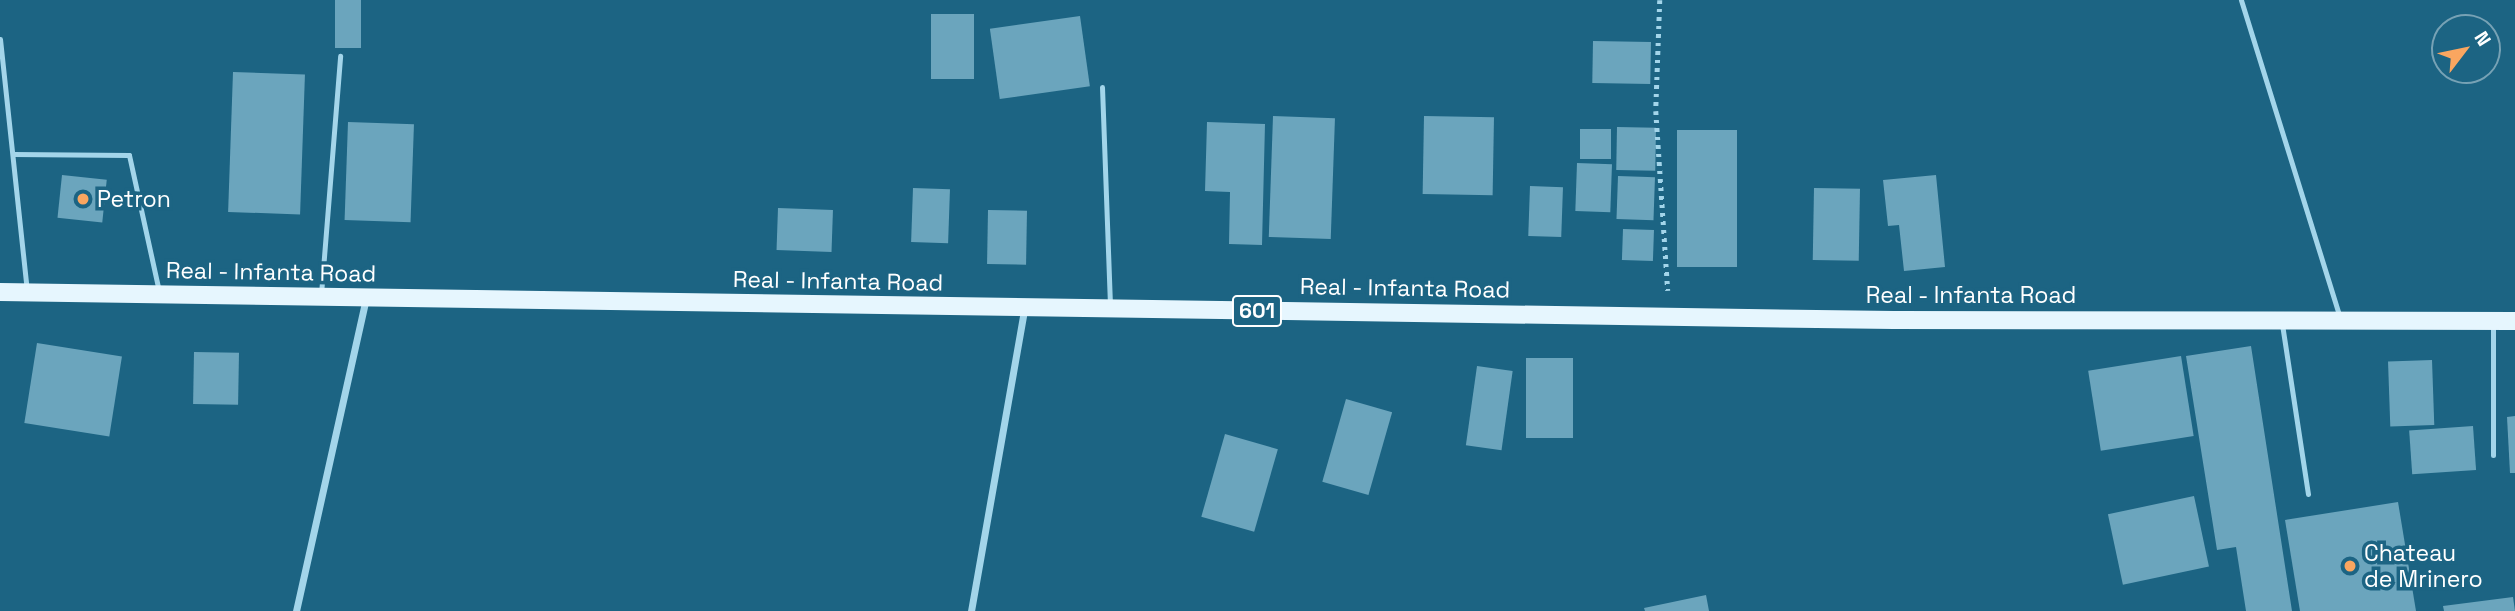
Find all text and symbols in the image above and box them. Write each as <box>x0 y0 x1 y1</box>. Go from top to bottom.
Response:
north arrow <box>2431 14 2501 84</box>
text: N <box>2469 27 2497 51</box>
place label: Petron <box>97 185 171 213</box>
marker: Petron <box>75 191 91 207</box>
street label: Real - Infanta Road <box>165 256 377 288</box>
street label: Real - Infanta Road <box>732 265 944 297</box>
street label: Real - Infanta Road <box>1299 272 1511 304</box>
street label: Real - Infanta Road <box>1865 281 2077 309</box>
road number: 601 <box>1231 294 1283 328</box>
place label: Chateau de Mrinero <box>2364 539 2483 593</box>
marker: Chateau de Mrinero <box>2342 558 2358 574</box>

